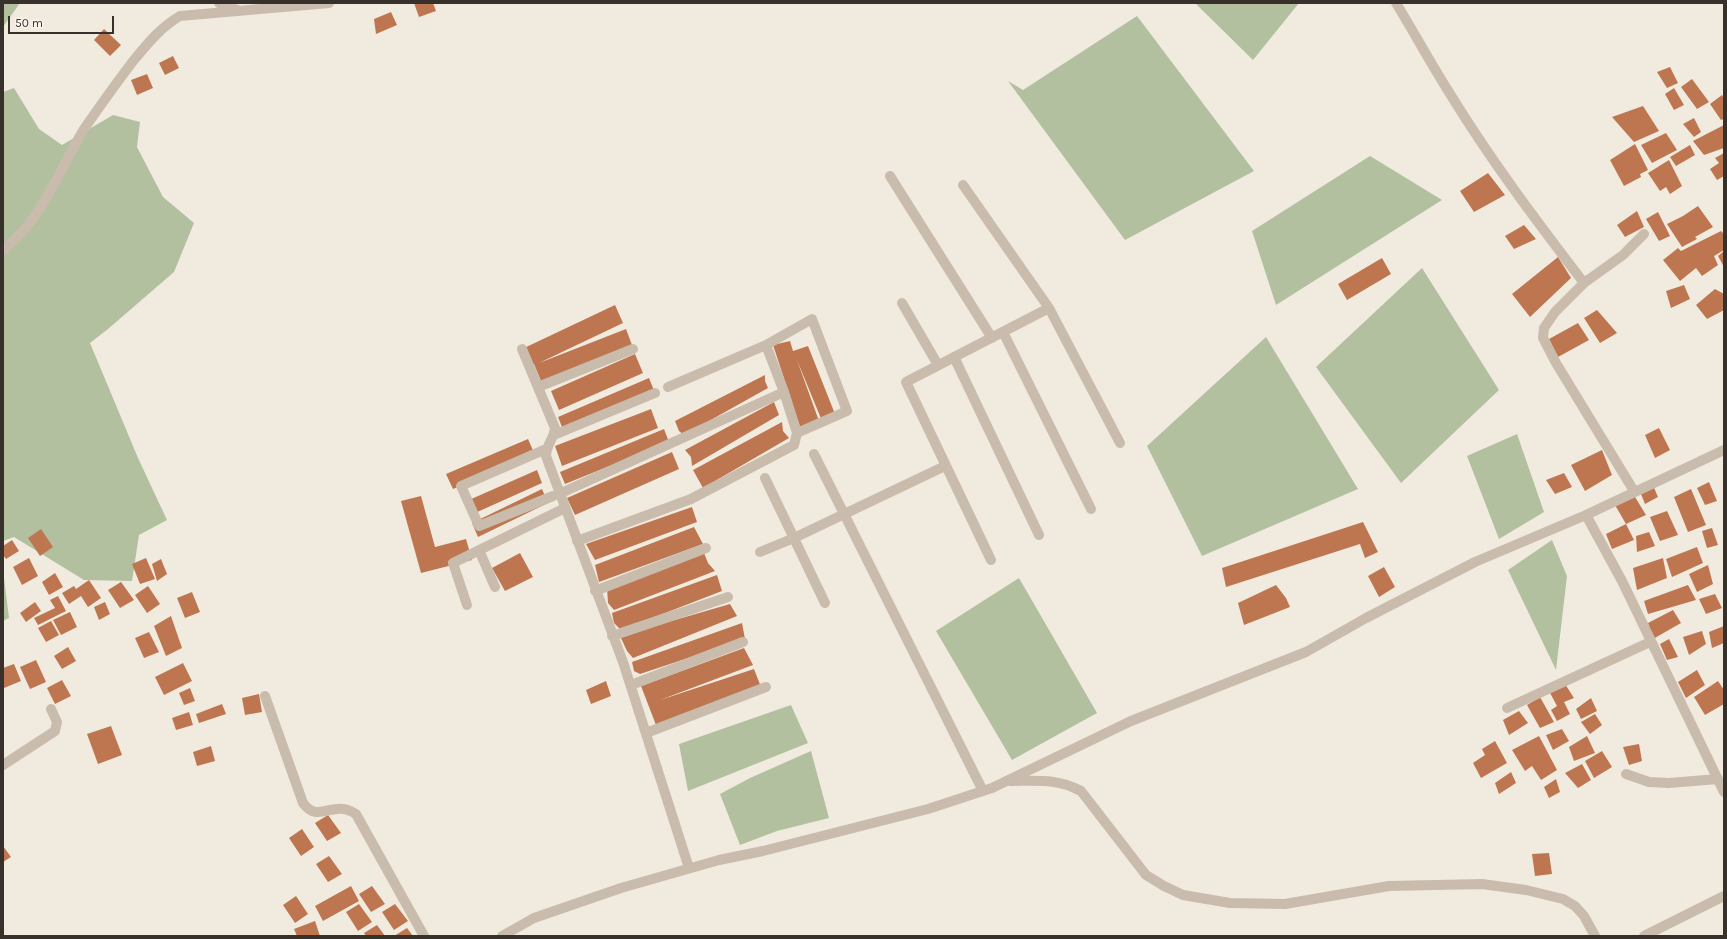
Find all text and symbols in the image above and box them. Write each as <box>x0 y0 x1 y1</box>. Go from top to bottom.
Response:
scale bar <box>10 8 116 34</box>
text: 50 m <box>15 16 43 30</box>

